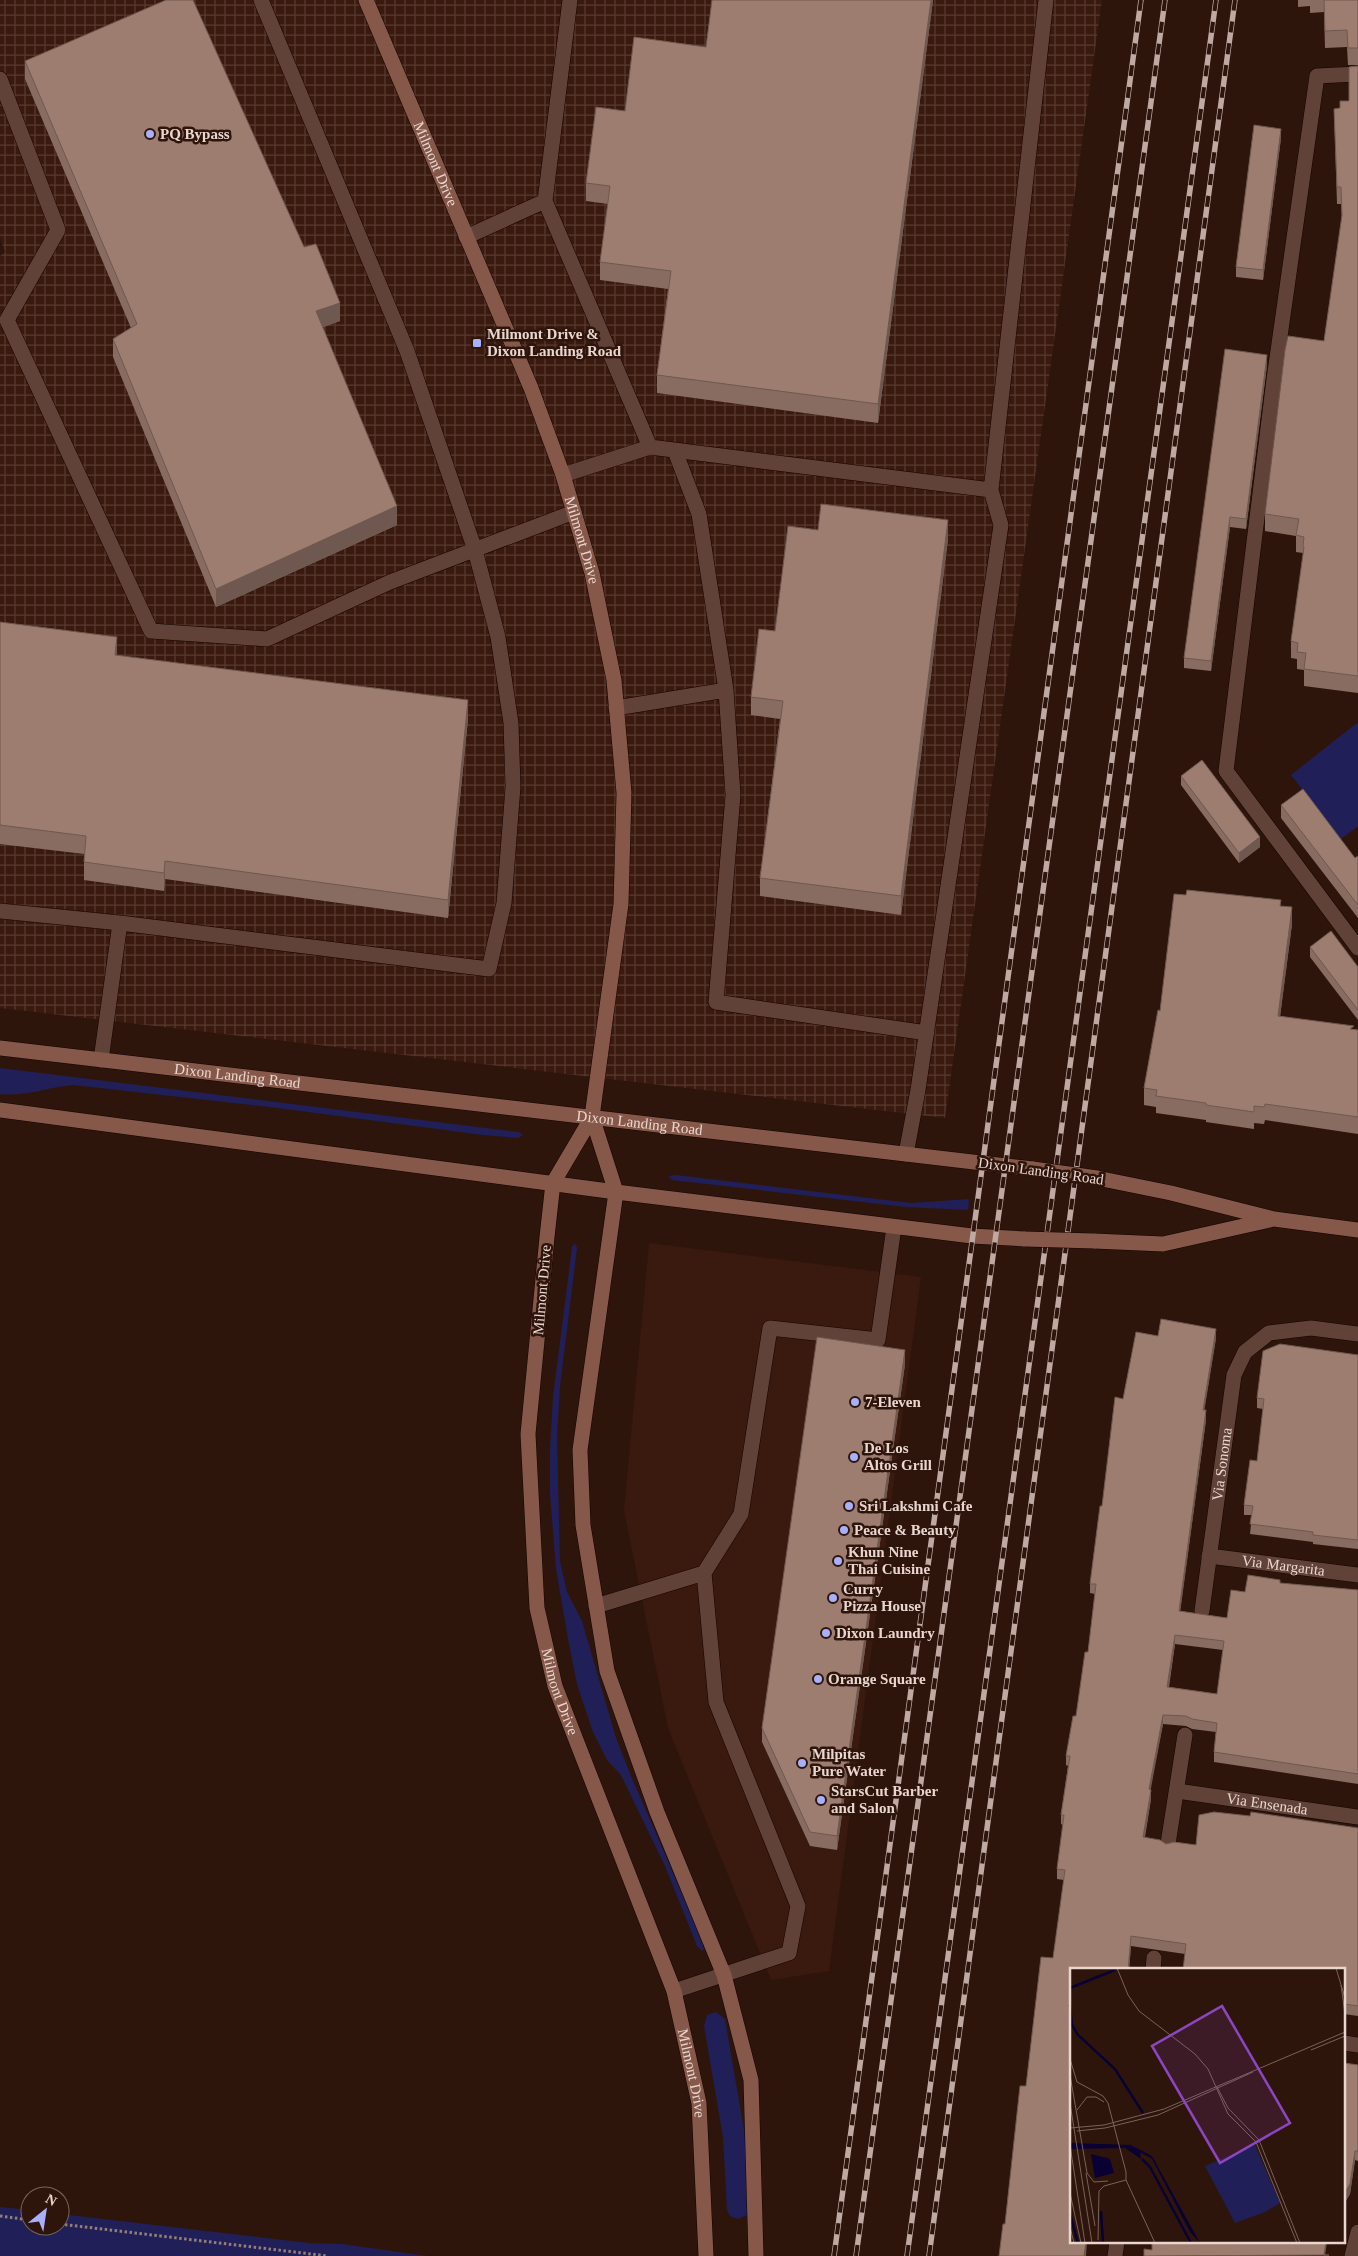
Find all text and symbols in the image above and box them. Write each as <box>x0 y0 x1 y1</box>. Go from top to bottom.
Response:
street label: Milmont Drive <box>411 119 461 209</box>
place label: PQ Bypass <box>160 126 230 142</box>
marker: PQ Bypass <box>144 128 156 140</box>
place label: Milmont Drive & Dixon Landing Road <box>487 326 622 359</box>
marker: Milmont Drive & Dixon Landing Road <box>471 337 483 349</box>
street label: Milmont Drive <box>562 494 602 585</box>
street label: Dixon Landing Road <box>174 1060 302 1091</box>
street label: Dixon Landing Road <box>576 1108 704 1138</box>
street label: Dixon Landing Road <box>977 1154 1105 1188</box>
street label: Milmont Drive <box>530 1244 554 1336</box>
place label: 7-Eleven <box>865 1394 921 1410</box>
marker: 7-Eleven <box>849 1396 861 1408</box>
street label: Via Sonoma <box>1209 1426 1235 1502</box>
place label: De Los Altos Grill <box>864 1440 932 1473</box>
marker: De Los Altos Grill <box>848 1451 860 1463</box>
place label: Sri Lakshmi Cafe <box>859 1498 973 1514</box>
marker: Sri Lakshmi Cafe <box>843 1500 855 1512</box>
place label: Peace & Beauty <box>854 1522 956 1538</box>
marker: Peace & Beauty <box>838 1524 850 1536</box>
place label: Khun Nine Thai Cuisine <box>848 1544 930 1577</box>
street label: Via Margarita <box>1241 1552 1326 1579</box>
marker: Khun Nine Thai Cuisine <box>832 1555 844 1567</box>
place label: Curry Pizza House <box>843 1581 921 1614</box>
marker: Curry Pizza House <box>827 1592 839 1604</box>
place label: Dixon Laundry <box>836 1625 935 1641</box>
marker: Dixon Laundry <box>820 1627 832 1639</box>
street label: Milmont Drive <box>539 1647 581 1738</box>
place label: Orange Square <box>828 1671 926 1687</box>
marker: Orange Square <box>812 1673 824 1685</box>
place label: Milpitas Pure Water <box>812 1746 886 1779</box>
marker: Milpitas Pure Water <box>796 1757 808 1769</box>
place label: StarsCut Barber and Salon <box>831 1783 938 1816</box>
street label: Via Ensenada <box>1225 1790 1309 1818</box>
marker: StarsCut Barber and Salon <box>815 1794 827 1806</box>
inset map <box>1070 1968 1346 2244</box>
street label: Milmont Drive <box>675 2027 708 2118</box>
north arrow <box>20 2186 70 2236</box>
text: N <box>43 2191 59 2209</box>

